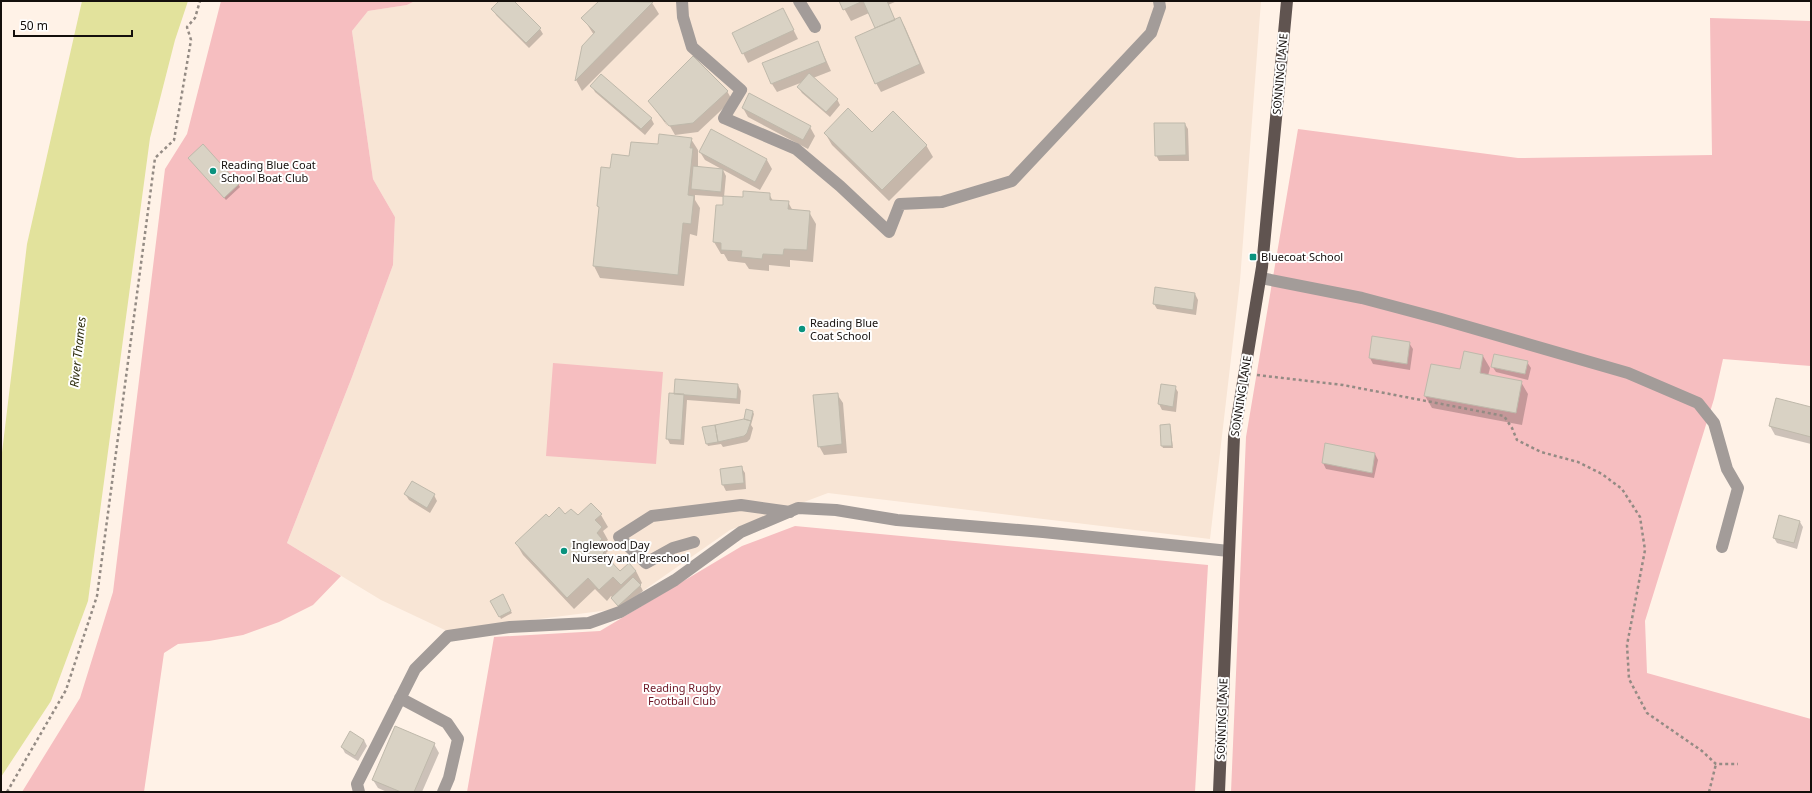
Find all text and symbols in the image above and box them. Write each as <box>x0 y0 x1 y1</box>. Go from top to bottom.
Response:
scale bar <box>14 12 132 38</box>
text: 50 m <box>20 17 48 34</box>
street label: SONNING LANE <box>1268 33 1291 115</box>
place label: Reading Blue Coat School Boat Club <box>221 157 316 185</box>
marker: Reading Blue Coat School Boat Club <box>208 166 218 176</box>
place label: Bluecoat School <box>1261 249 1343 264</box>
marker: Bluecoat School <box>1248 252 1258 262</box>
place label: Reading Blue Coat School <box>810 315 878 343</box>
water label: River Thames <box>65 316 90 388</box>
marker: Reading Blue Coat School <box>797 324 807 334</box>
street label: SONNING LANE <box>1227 354 1254 437</box>
place label: Inglewood Day Nursery and Preschool <box>572 537 689 565</box>
marker: Inglewood Day Nursery and Preschool <box>559 546 569 556</box>
street label: SONNING LANE <box>1213 678 1230 760</box>
park label: Reading Rugby Football Club <box>643 680 721 708</box>

